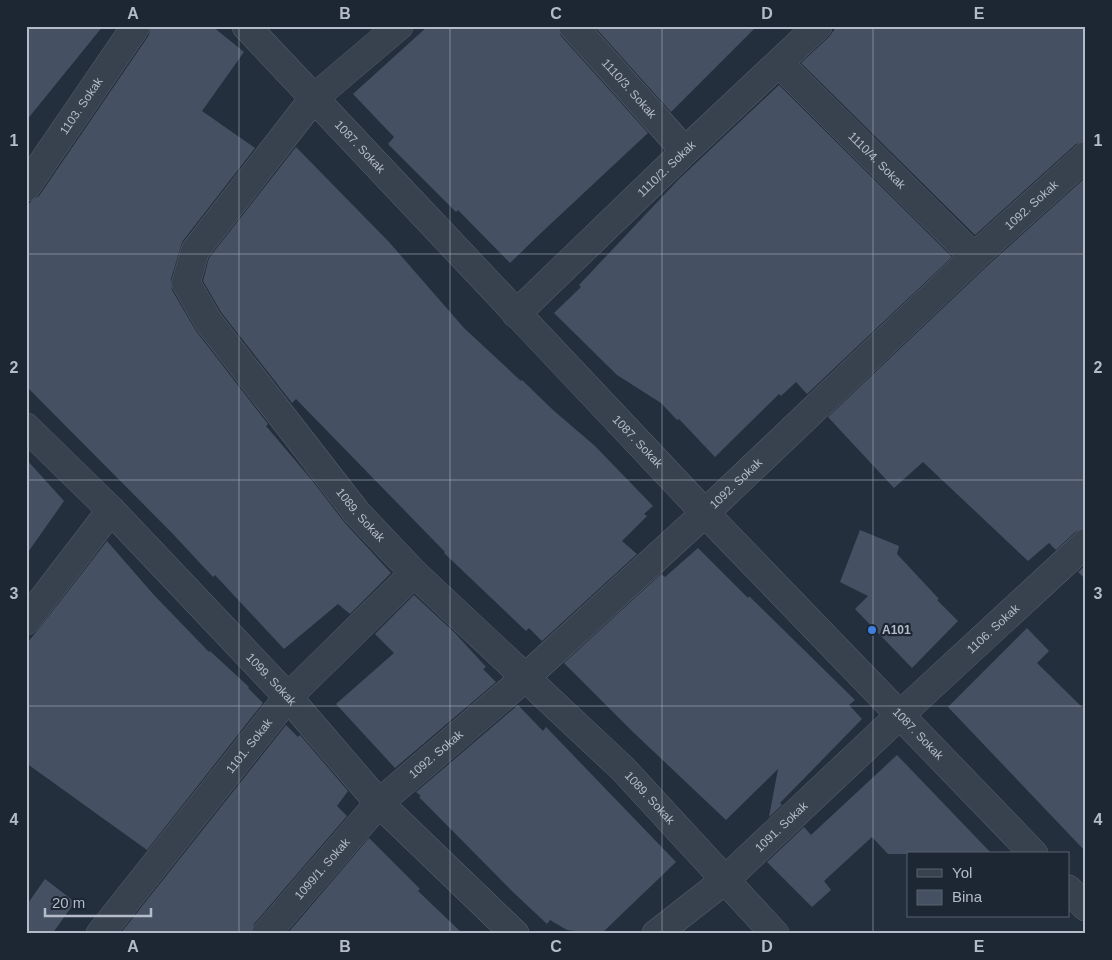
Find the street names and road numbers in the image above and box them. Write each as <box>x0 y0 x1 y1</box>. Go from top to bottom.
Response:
street label: 1110/3. Sokak <box>599 56 660 122</box>
street label: 1103. Sokak <box>57 74 106 137</box>
street label: 1087. Sokak <box>332 118 389 177</box>
street label: 1110/4. Sokak <box>845 129 909 192</box>
street label: 1110/2. Sokak <box>635 137 699 200</box>
street label: 1092. Sokak <box>1002 177 1062 233</box>
street label: 1087. Sokak <box>610 412 666 471</box>
street label: 1092. Sokak <box>707 455 766 512</box>
street label: 1089. Sokak <box>333 485 388 545</box>
street label: 1106. Sokak <box>964 601 1023 656</box>
street label: 1099. Sokak <box>243 650 300 709</box>
street label: 1087. Sokak <box>890 705 947 763</box>
street label: 1101. Sokak <box>223 715 276 776</box>
street label: 1092. Sokak <box>406 726 467 781</box>
street label: 1089. Sokak <box>622 769 678 828</box>
street label: 1091. Sokak <box>752 798 811 855</box>
street label: 1099/1. Sokak <box>292 834 353 903</box>

